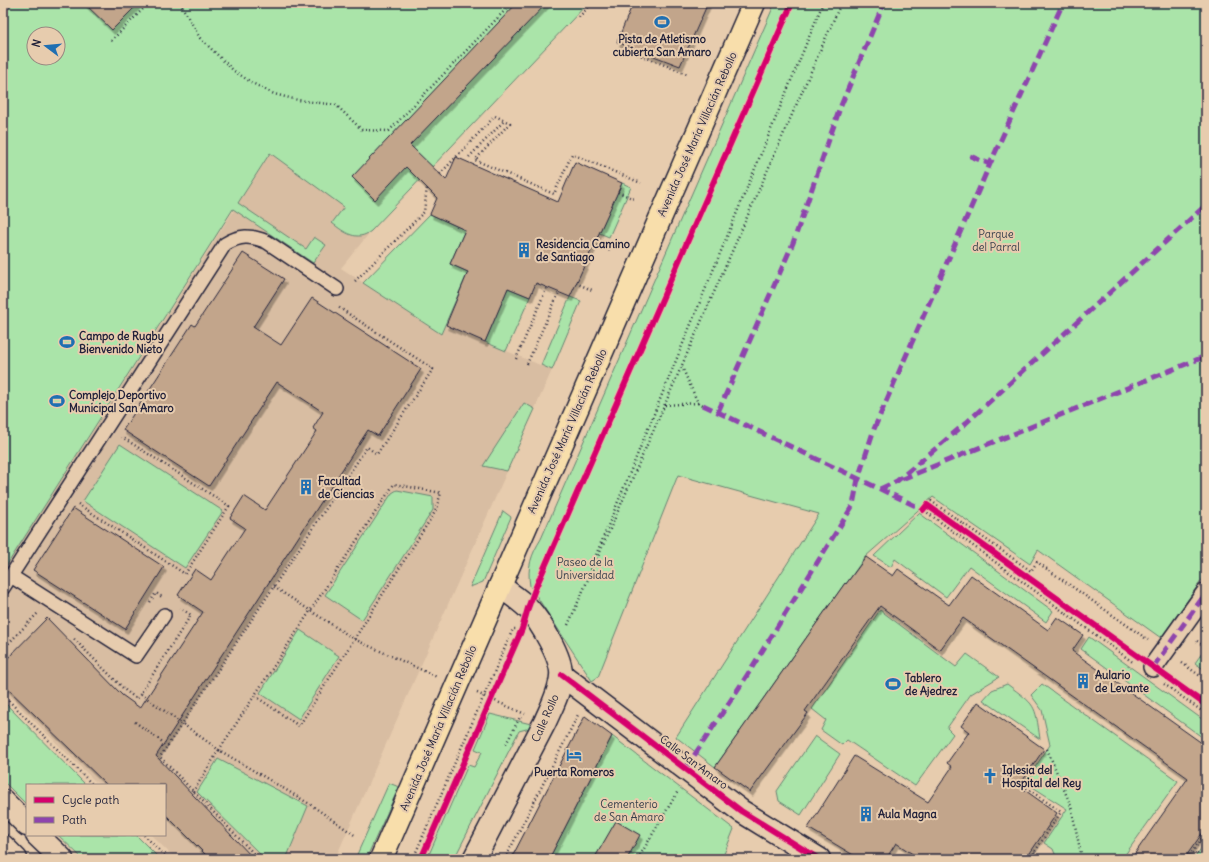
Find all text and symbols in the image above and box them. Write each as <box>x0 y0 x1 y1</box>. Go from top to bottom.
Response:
sports icon: Pista de Atletismo cubierta San Amaro <box>653 13 671 31</box>
north arrow <box>26 26 66 66</box>
place label: Pista de Atletismo cubierta San Amaro <box>613 32 711 59</box>
text: N <box>29 38 44 49</box>
street label: Avenida José María Villacián Rebollo <box>654 50 740 218</box>
park label: Parque del Parral <box>972 227 1020 254</box>
place label: Residencia Camino de Santiago <box>536 237 630 265</box>
building icon: Residencia Camino de Santiago <box>515 241 533 259</box>
place label: Campo de Rugby Bienvenido Nieto <box>79 329 164 356</box>
sports icon: Campo de Rugby Bienvenido Nieto <box>58 333 76 351</box>
street label: Avenida José María Villacián Rebollo <box>524 347 610 515</box>
place label: Complejo Deportivo Municipal San Amaro <box>69 388 174 416</box>
sports icon: Complejo Deportivo Municipal San Amaro <box>48 392 66 410</box>
place label: Facultad de Ciencias <box>318 474 374 501</box>
building icon: Facultad de Ciencias <box>297 478 315 496</box>
park label: Paseo de la Universidad <box>556 555 615 582</box>
street label: Avenida José María Villacián Rebollo <box>397 643 479 813</box>
place label: Aulario de Levante <box>1095 668 1149 695</box>
place label: Tablero de Ajedrez <box>905 671 958 698</box>
building icon: Aulario de Levante <box>1074 672 1092 690</box>
sports icon: Tablero de Ajedrez <box>884 675 902 693</box>
street label: Calle Rollo <box>528 692 562 744</box>
street label: Calle San Amaro <box>657 732 731 792</box>
hotel icon: Puerta Romeros <box>565 746 583 764</box>
place label: Iglesia del Hospital del Rey <box>1002 763 1081 791</box>
place label: Puerta Romeros <box>534 765 614 779</box>
church icon: Iglesia del Hospital del Rey <box>981 767 999 785</box>
legend <box>26 784 166 836</box>
text: Cycle path <box>62 792 119 807</box>
park label: Cementerio de San Amaro <box>594 797 664 824</box>
building icon: Aula Magna <box>857 805 875 823</box>
place label: Aula Magna <box>878 807 937 822</box>
text: Path <box>62 812 87 827</box>

